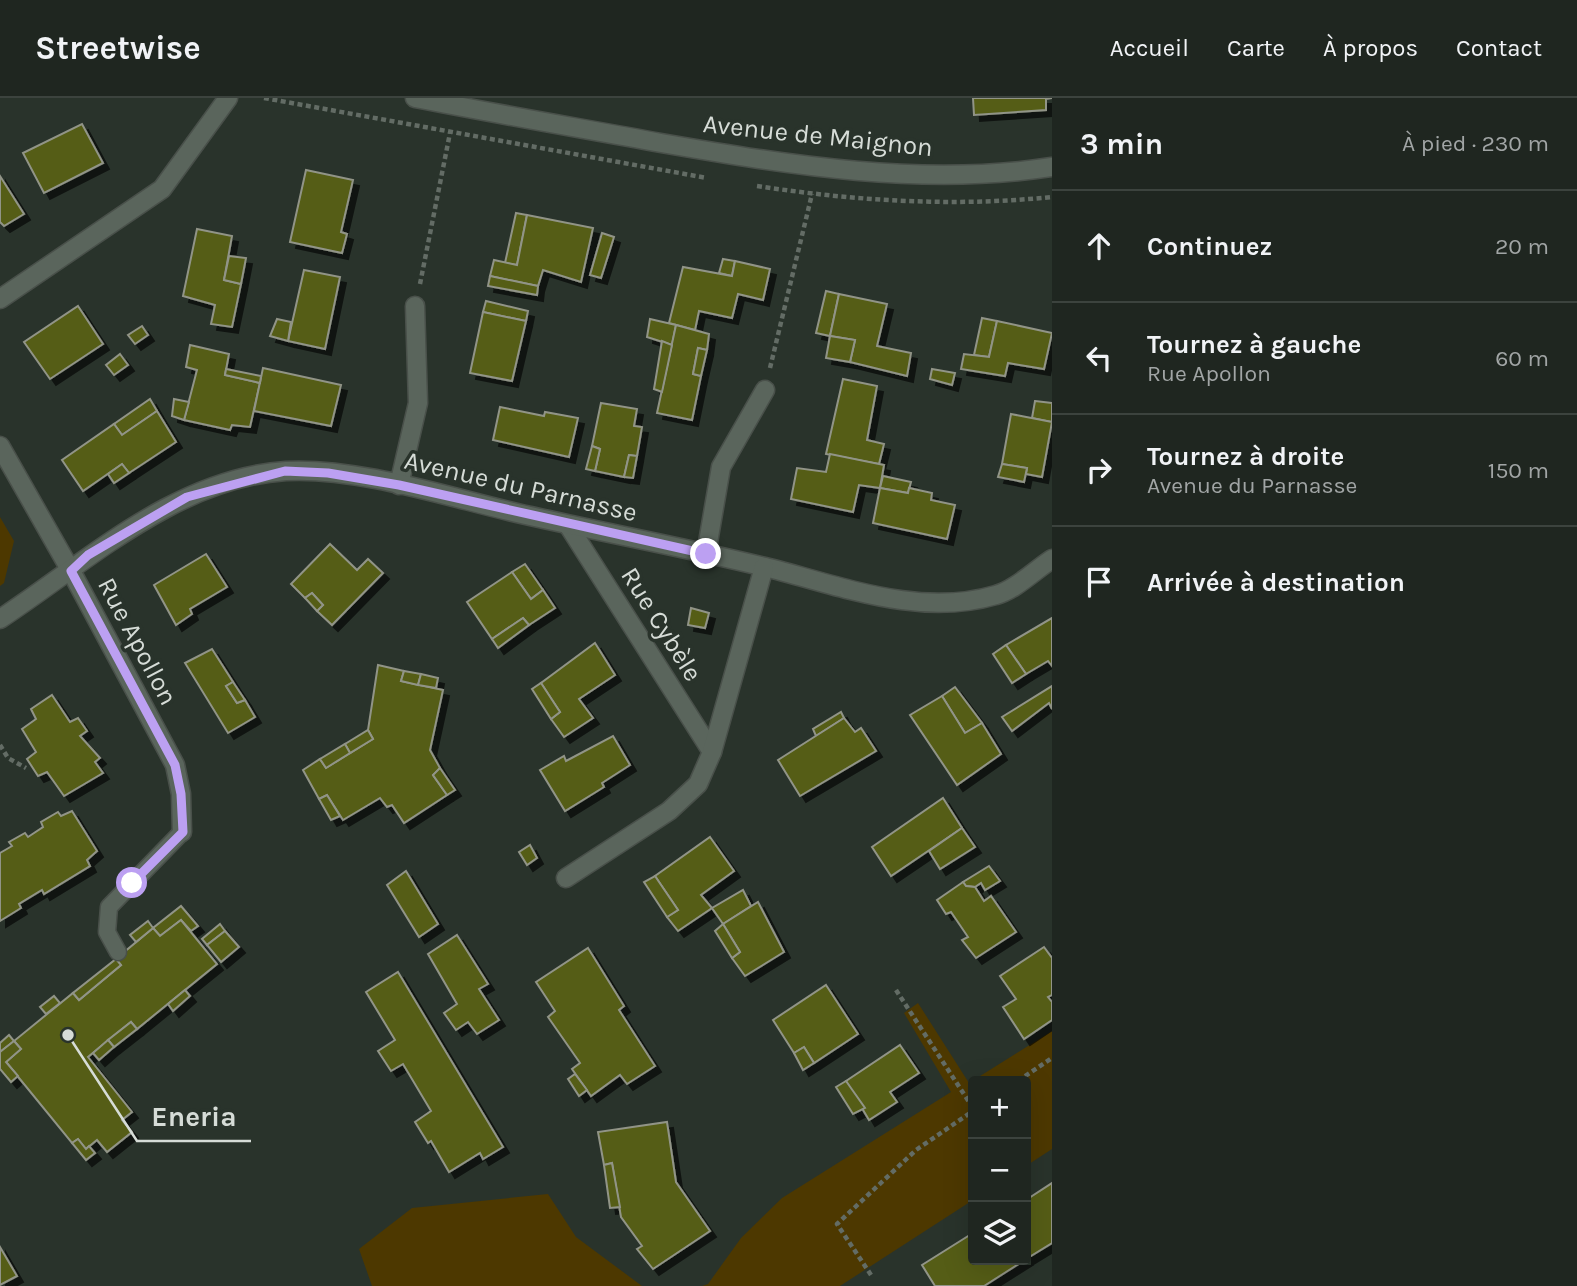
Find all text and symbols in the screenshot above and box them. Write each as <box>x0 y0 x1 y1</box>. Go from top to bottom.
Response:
text: Streetwise <box>35 29 201 67</box>
text: Accueil <box>1110 34 1189 62</box>
text: Carte <box>1227 34 1285 62</box>
text: À propos <box>1323 34 1418 62</box>
text: Contact <box>1456 34 1542 62</box>
street label: Avenue de Maignon <box>701 108 934 163</box>
text: 3 min <box>1080 126 1163 162</box>
text: À pied · 230 m <box>1402 130 1549 157</box>
icon: ahead <box>1080 227 1118 265</box>
text: Continuez <box>1147 231 1272 262</box>
text: 20 m <box>1495 233 1549 260</box>
text: Tournez à gauche <box>1147 329 1361 360</box>
icon: left <box>1080 339 1118 377</box>
text: 60 m <box>1495 345 1549 372</box>
text: Rue Apollon <box>1147 360 1271 387</box>
text: Tournez à droite <box>1147 441 1344 472</box>
street label: Avenue du Parnasse <box>402 445 640 528</box>
icon: right <box>1080 451 1118 489</box>
text: 150 m <box>1488 457 1549 484</box>
text: Avenue du Parnasse <box>1147 472 1357 499</box>
route end <box>690 538 721 569</box>
street label: Rue Cybèle <box>614 562 709 687</box>
icon: arrive <box>1080 563 1118 601</box>
text: Arrivée à destination <box>1147 567 1405 598</box>
street label: Rue Apollon <box>91 572 184 710</box>
route start <box>116 867 147 898</box>
map controls <box>968 1076 1031 1265</box>
button: + <box>968 1076 1031 1139</box>
callout: Eneria <box>137 1092 251 1141</box>
text: Eneria <box>151 1100 237 1133</box>
button: − <box>968 1139 1031 1202</box>
button: layers <box>968 1202 1031 1265</box>

